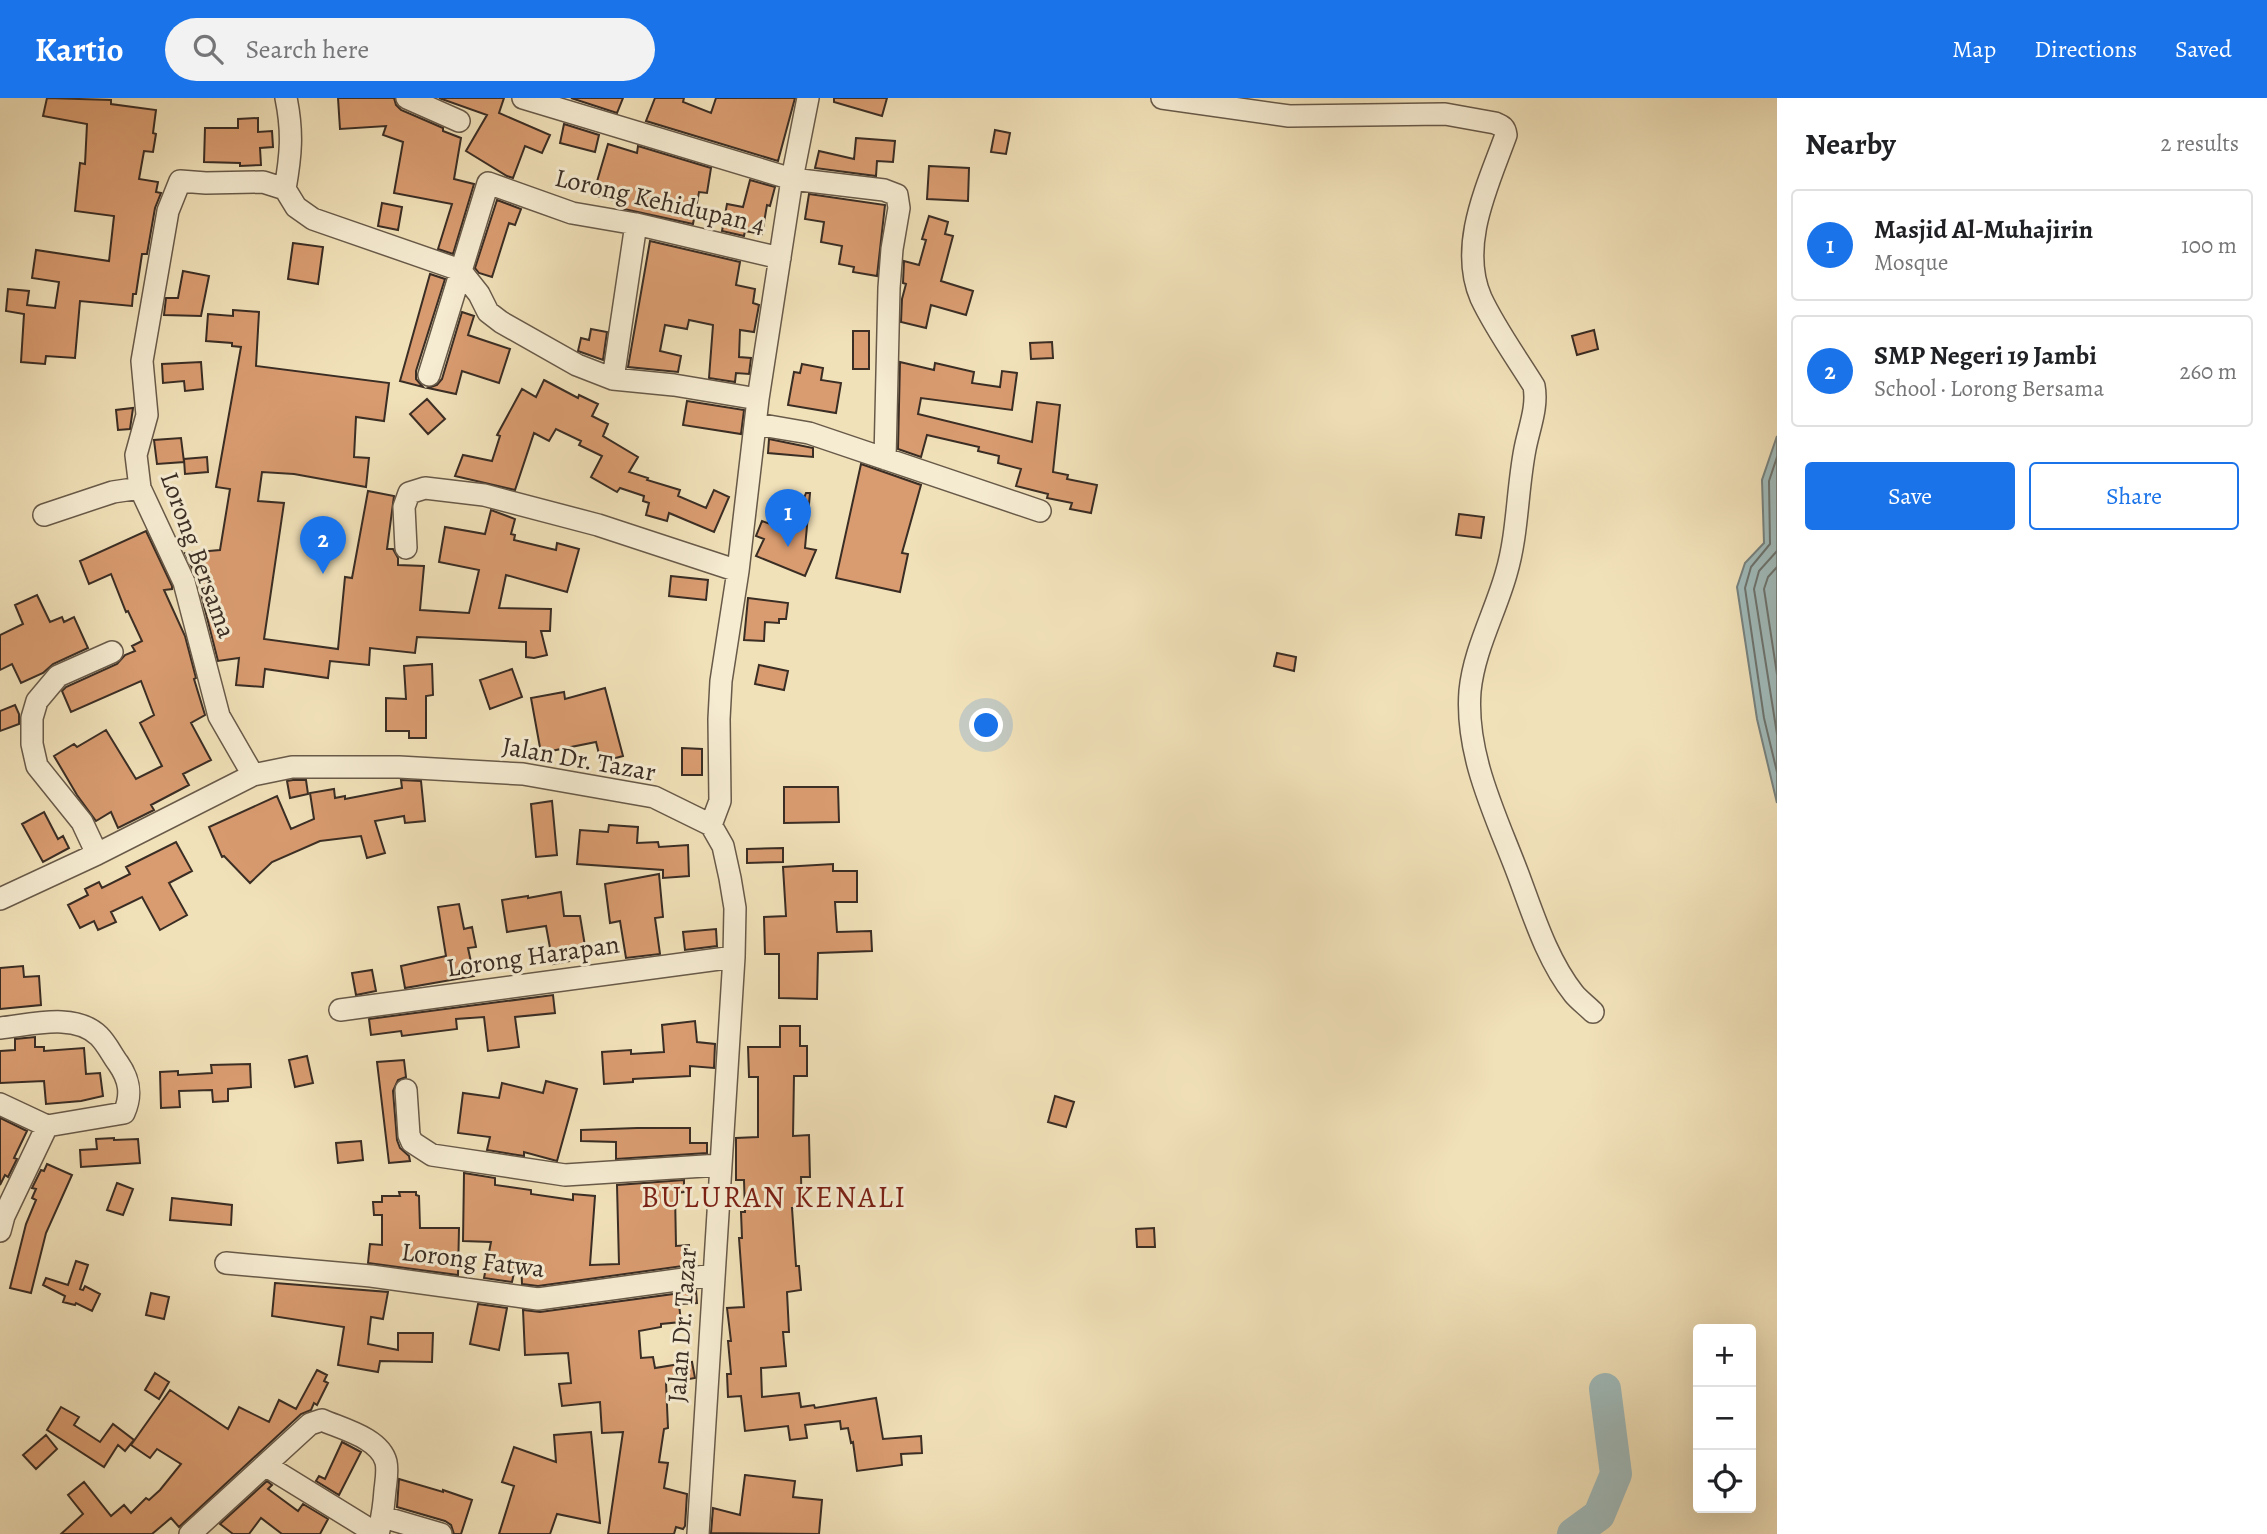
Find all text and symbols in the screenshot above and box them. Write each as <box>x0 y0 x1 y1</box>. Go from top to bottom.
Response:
search box <box>165 18 655 81</box>
text: Kartio <box>35 27 123 72</box>
icon: search <box>189 30 227 68</box>
text: Search here <box>245 32 369 67</box>
text: Map <box>1952 33 1996 65</box>
text: Directions <box>2034 33 2137 65</box>
text: Saved <box>2175 33 2232 65</box>
text: Nearby <box>1805 124 1896 164</box>
text: 2 results <box>2161 128 2239 159</box>
street label: Lorong Kehidupan 4 <box>551 160 769 242</box>
text: Masjid Al-Muhajirin <box>1874 212 2093 247</box>
text: 1 <box>1826 230 1834 261</box>
text: 100 m <box>2181 230 2237 261</box>
text: Mosque <box>1874 247 1948 278</box>
text: SMP Negeri 19 Jambi <box>1874 338 2097 373</box>
text: 2 <box>1824 356 1836 387</box>
text: 260 m <box>2179 356 2237 387</box>
text: School · Lorong Bersama <box>1874 373 2104 404</box>
button: Save <box>1805 462 2015 530</box>
button: Share <box>2029 462 2239 530</box>
street label: Lorong Bersama <box>152 467 244 643</box>
pin: 1 <box>765 489 811 547</box>
pin: 2 <box>300 516 346 574</box>
your location <box>969 708 1003 742</box>
street label: Jalan Dr. Tazar <box>499 728 659 790</box>
street label: Lorong Harapan <box>444 927 622 985</box>
district label: BULURAN KENALI <box>641 1177 907 1217</box>
street label: Lorong Fatwa <box>399 1234 547 1286</box>
street label: Jalan Dr. Tazar <box>659 1246 705 1404</box>
map controls <box>1693 1324 1756 1513</box>
button: + <box>1693 1324 1756 1387</box>
button: − <box>1693 1387 1756 1450</box>
button: locate <box>1693 1450 1756 1513</box>

